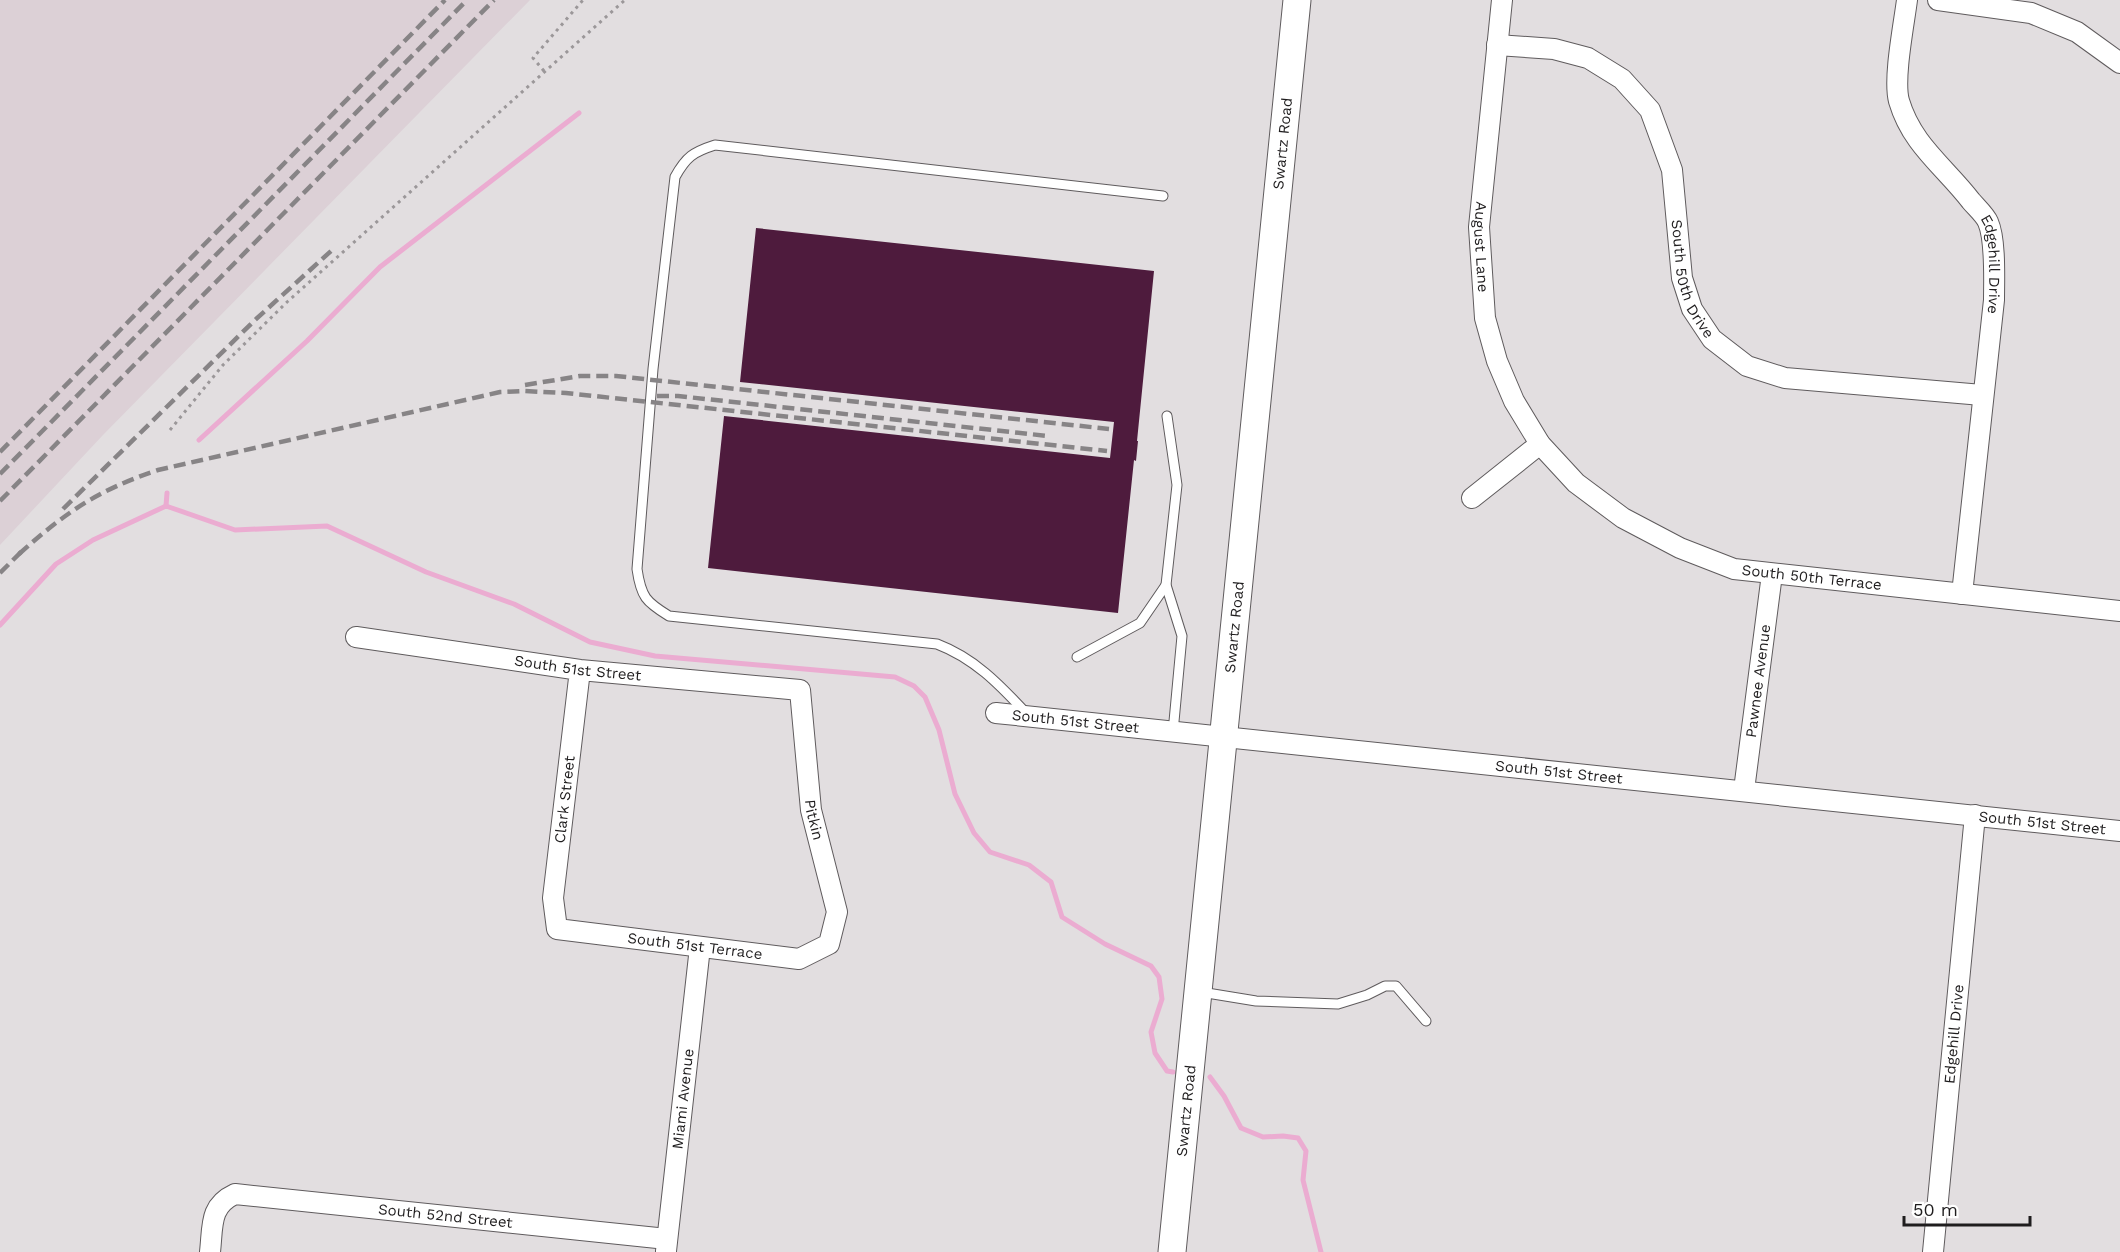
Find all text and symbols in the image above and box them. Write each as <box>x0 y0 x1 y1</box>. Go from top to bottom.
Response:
street label: Swartz Road <box>1269 97 1296 190</box>
street label: August Lane <box>1470 201 1492 293</box>
street label: Edgehill Drive <box>1977 211 2003 315</box>
street label: South 50th Drive <box>1668 219 1718 342</box>
street label: South 50th Terrace <box>1741 561 1883 594</box>
street label: Swartz Road <box>1221 580 1248 674</box>
street label: Pawnee Avenue <box>1742 623 1774 739</box>
street label: South 51st Street <box>513 651 643 685</box>
street label: South 51st Street <box>1011 706 1141 737</box>
street label: Clark Street <box>551 754 579 844</box>
street label: South 51st Street <box>1494 756 1624 788</box>
street label: Pitkin <box>801 799 827 842</box>
street label: South 51st Street <box>1978 807 2107 839</box>
street label: South 51st Terrace <box>627 929 763 963</box>
street label: Edgehill Drive <box>1940 983 1968 1085</box>
street label: Miami Avenue <box>668 1048 698 1150</box>
street label: Swartz Road <box>1173 1064 1200 1158</box>
scale bar <box>1904 1189 2030 1227</box>
text: 50 m <box>1913 1199 1958 1220</box>
street label: South 52nd Street <box>377 1200 514 1232</box>

